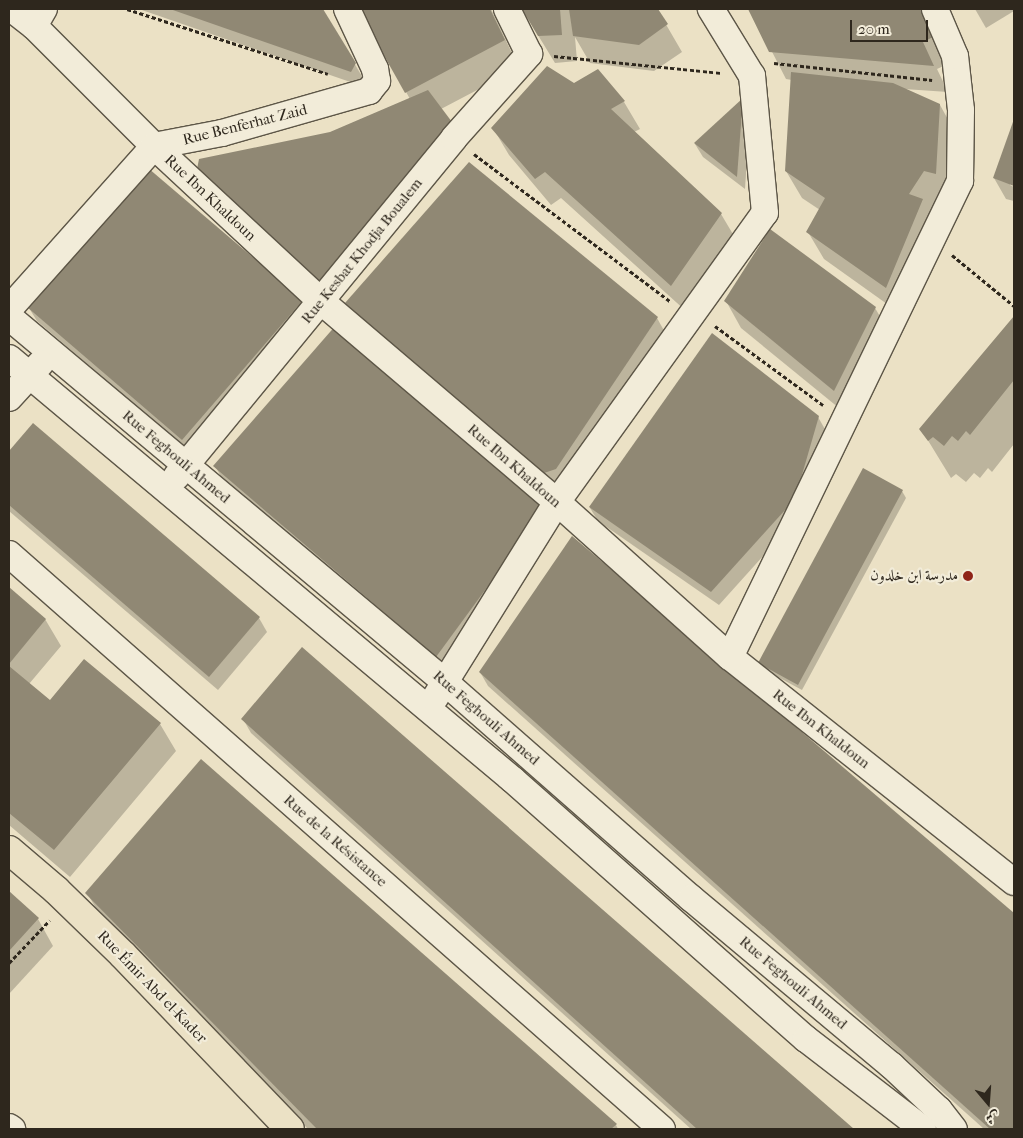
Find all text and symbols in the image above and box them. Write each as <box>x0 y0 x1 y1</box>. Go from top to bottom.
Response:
scale bar <box>853 10 930 42</box>
text: 20 m <box>858 20 890 38</box>
street label: Rue Benferhat Zaid <box>181 101 309 149</box>
street label: Rue Ibn Khaldoun <box>161 151 259 245</box>
street label: Rue Kesbat Khodja Boualem <box>298 175 426 327</box>
street label: Rue Feghouli Ahmed <box>118 407 234 507</box>
street label: Rue Ibn Khaldoun <box>463 420 565 512</box>
place label: مدرسة ابن خلدون <box>870 567 958 585</box>
marker: مدرسة ابن خلدون <box>962 570 974 582</box>
street label: Rue Feghouli Ahmed <box>429 667 543 769</box>
street label: Rue Ibn Khaldoun <box>769 685 873 773</box>
street label: Rue de la Résistance <box>280 791 390 891</box>
street label: Rue Émir Abd el-Kader <box>94 927 210 1047</box>
street label: Rue Feghouli Ahmed <box>735 933 851 1033</box>
north arrow <box>963 1078 1013 1128</box>
text: ش <box>984 1108 1002 1128</box>

